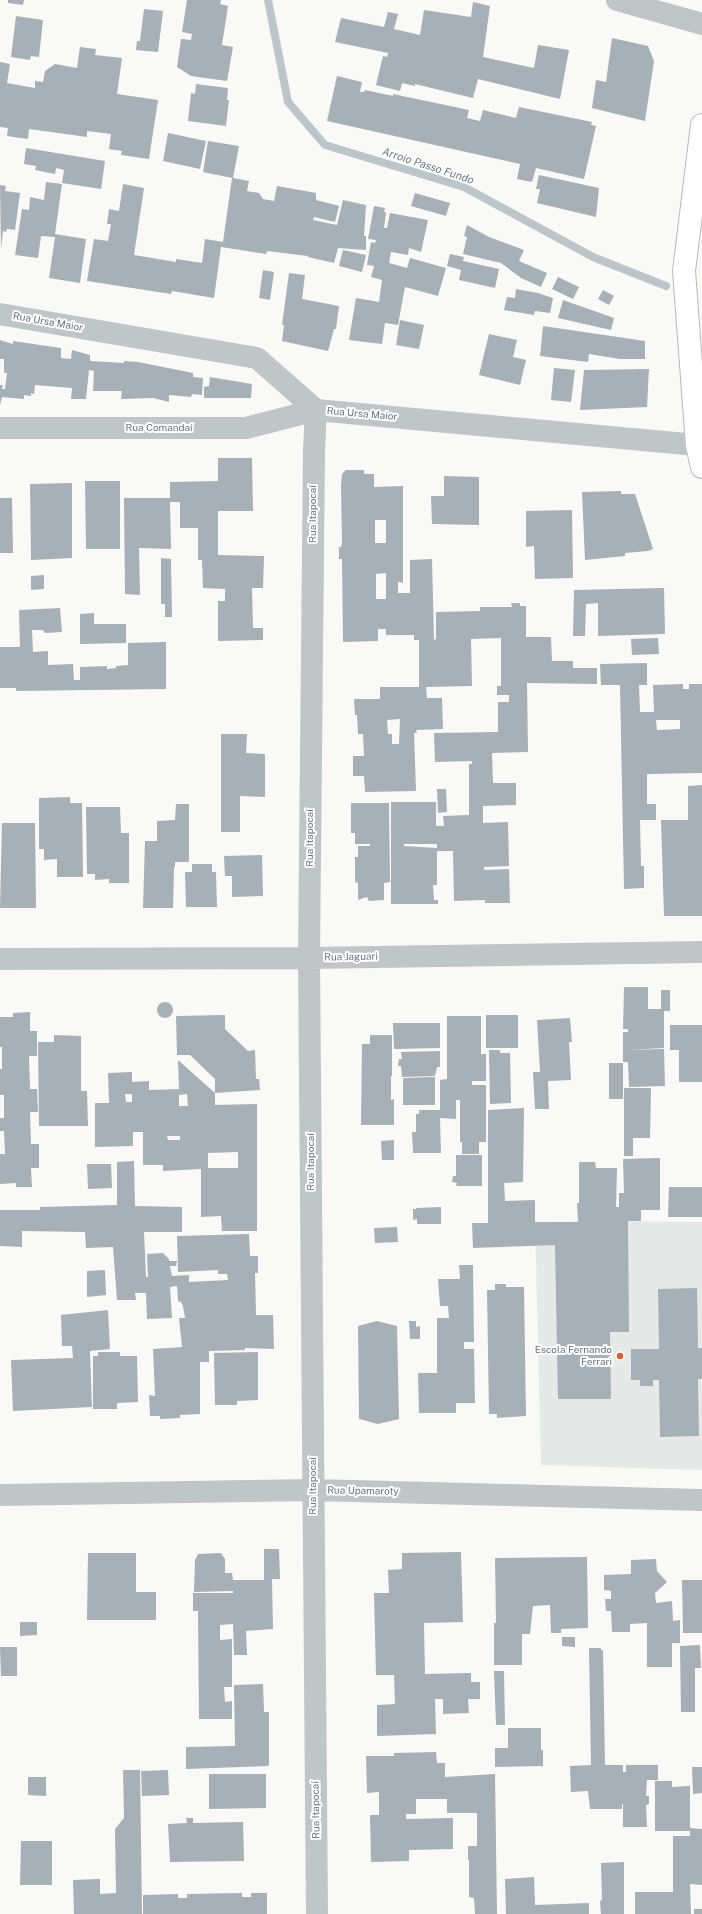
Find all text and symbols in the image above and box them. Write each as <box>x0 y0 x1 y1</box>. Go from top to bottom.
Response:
water label: Arroio Passo Fundo <box>380 145 476 187</box>
street label: Rua Ursa Maior <box>12 310 84 334</box>
street label: Rua Ursa Maior <box>326 405 398 423</box>
street label: Rua Comandaí <box>126 422 192 434</box>
street label: Rua Itapocaí <box>307 485 319 543</box>
street label: Rua Itapocaí <box>304 809 316 867</box>
street label: Rua Jaguari <box>324 951 378 963</box>
street label: Rua Itapocaí <box>305 1133 317 1191</box>
place label: Escola Fernando Ferrari <box>535 1344 612 1368</box>
marker: Escola Fernando Ferrari <box>615 1351 625 1361</box>
street label: Rua Itapocaí <box>307 1457 319 1515</box>
street label: Rua Upamaroty <box>327 1484 399 1498</box>
street label: Rua Itapocaí <box>309 1781 323 1839</box>

